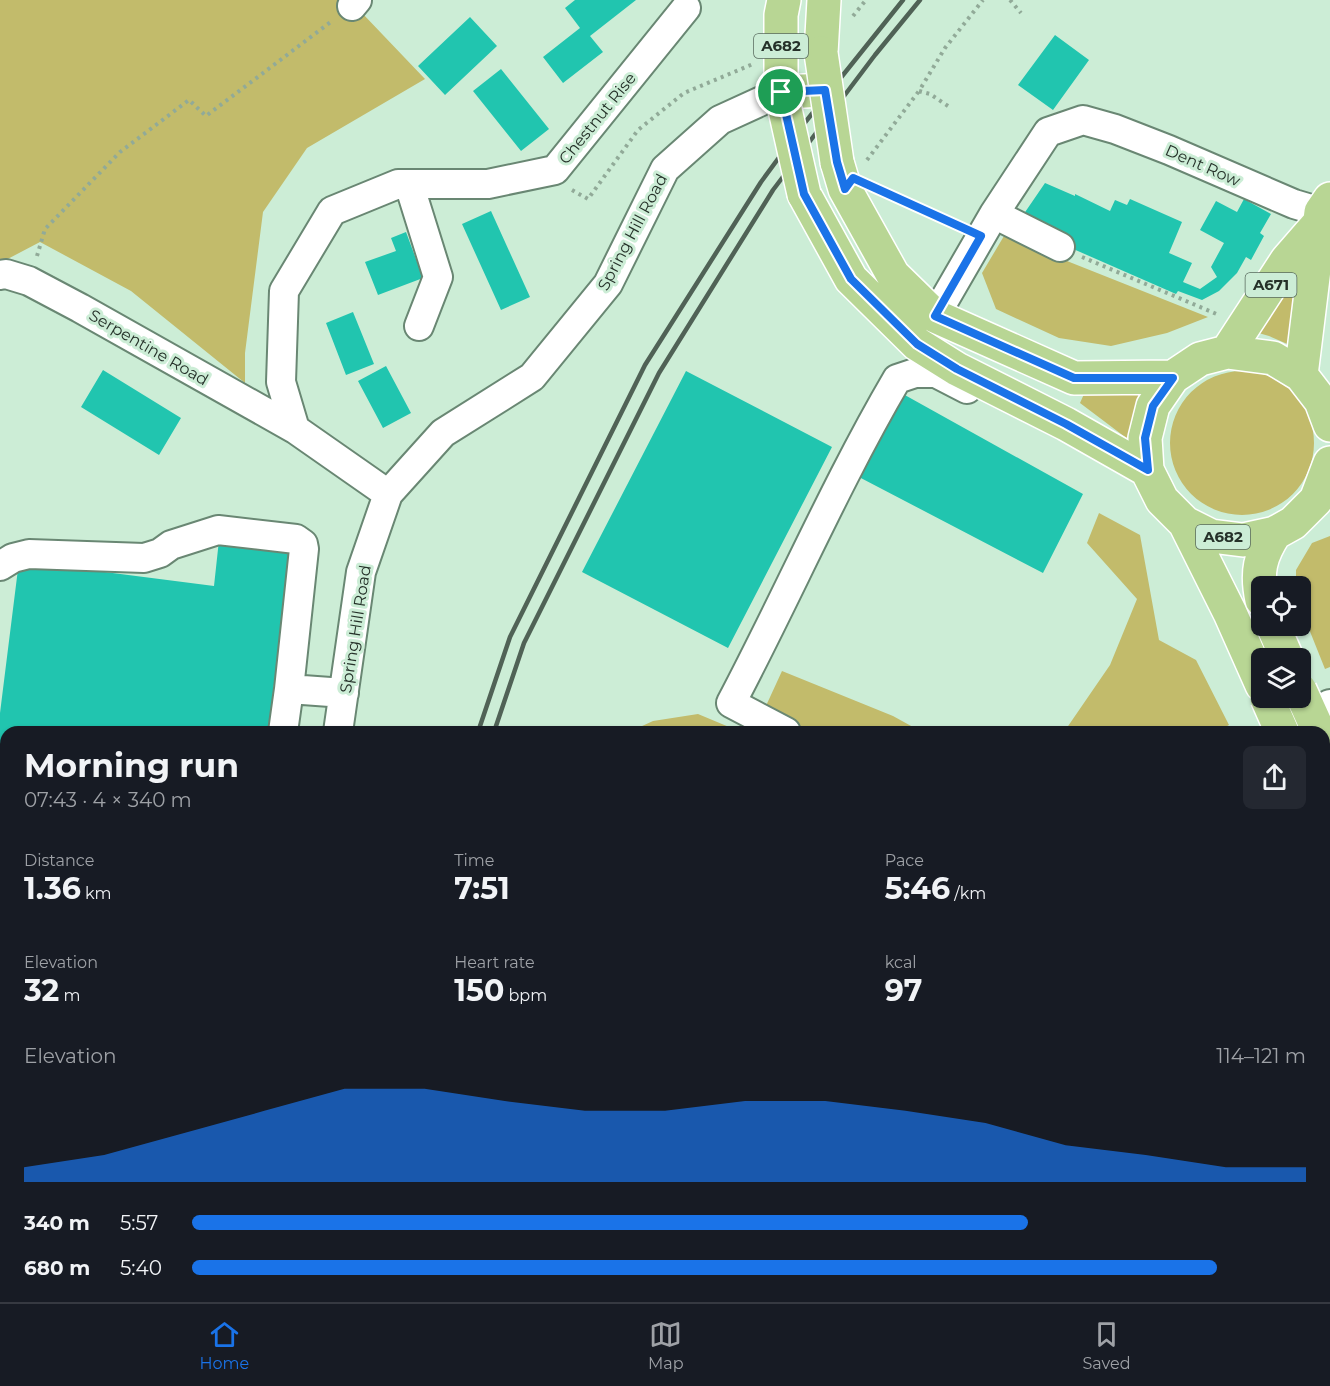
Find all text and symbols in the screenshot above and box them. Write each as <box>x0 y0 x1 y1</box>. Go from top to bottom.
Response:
road number: A682 <box>754 34 808 58</box>
pin <box>755 66 806 117</box>
street label: Chestnut Rise <box>555 69 640 168</box>
icon: arrive <box>764 75 797 108</box>
street label: Dent Row <box>1162 141 1243 190</box>
street label: Spring Hill Road <box>594 171 671 294</box>
road number: A671 <box>1246 273 1296 297</box>
street label: Serpentine Road <box>86 306 212 389</box>
road number: A682 <box>1196 525 1250 549</box>
street label: Spring Hill Road <box>336 564 375 694</box>
map controls <box>1251 576 1311 708</box>
button: locate <box>1251 576 1311 636</box>
button: layers <box>1251 648 1311 708</box>
text: Morning run <box>24 745 239 785</box>
button: share <box>1243 746 1306 809</box>
text: 07:43 · 4 × 340 m <box>24 788 192 812</box>
text: Distance <box>24 851 94 870</box>
text: Time <box>454 851 494 870</box>
text: Pace <box>885 851 924 870</box>
text: 1.36 <box>24 870 81 907</box>
text: 7:51 <box>454 870 510 907</box>
text: 5:46 <box>885 870 950 907</box>
text: km <box>81 884 111 903</box>
text: /km <box>950 884 986 903</box>
text: Elevation <box>24 953 98 972</box>
text: Heart rate <box>454 953 535 972</box>
text: kcal <box>885 953 917 972</box>
text: 32 <box>24 972 59 1009</box>
text: 150 <box>454 972 504 1009</box>
text: 97 <box>885 972 922 1009</box>
text: m <box>59 986 80 1005</box>
text: bpm <box>504 986 547 1005</box>
text: Elevation <box>24 1044 116 1068</box>
text: 114–121 m <box>1216 1044 1306 1068</box>
text: 340 m <box>24 1211 90 1235</box>
text: 5:57 <box>120 1211 158 1235</box>
text: 680 m <box>24 1256 90 1280</box>
text: 5:40 <box>120 1256 162 1280</box>
tab: Home <box>199 1318 249 1373</box>
tab: Map <box>648 1318 684 1373</box>
tab: Saved <box>1082 1318 1131 1373</box>

